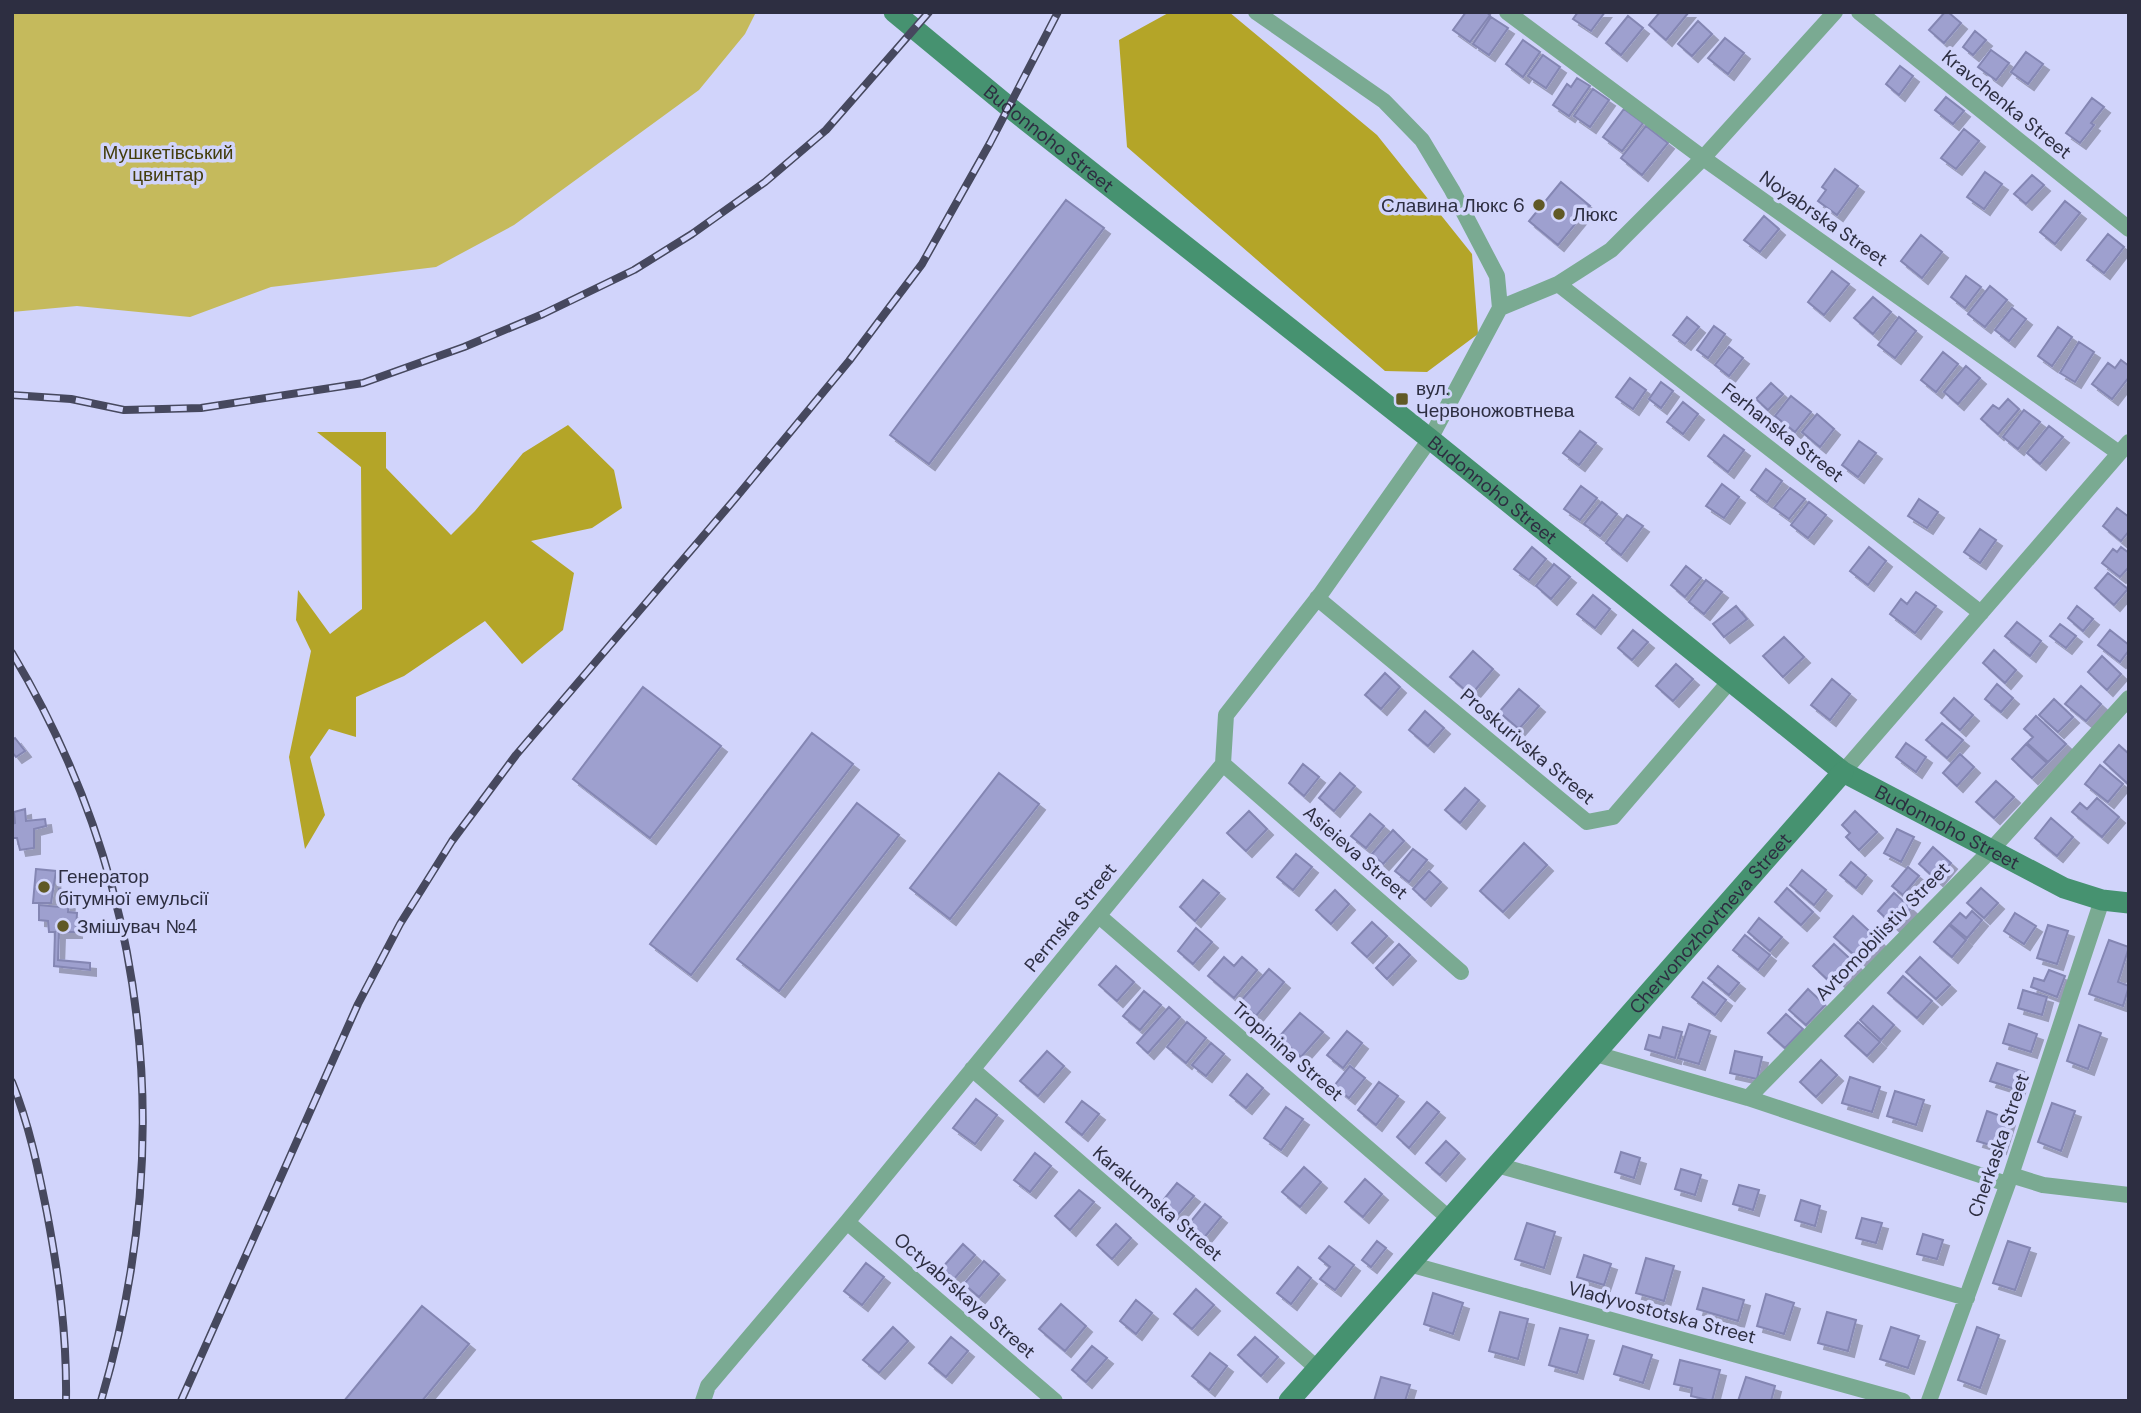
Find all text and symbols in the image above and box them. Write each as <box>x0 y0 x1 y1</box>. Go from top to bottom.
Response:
street label: Kravchenka Street <box>1937 44 2077 164</box>
street label: Budonnoho Street <box>978 79 1119 198</box>
park label: Мушкетівський цвинтар <box>103 140 234 187</box>
street label: Noyabrska Street <box>1755 165 1893 272</box>
place label: Славина Люкс 6 <box>1381 193 1525 218</box>
marker: Славина Люкс 6 <box>1531 197 1547 213</box>
place label: Люкс <box>1573 202 1618 227</box>
marker: Люкс <box>1551 206 1567 222</box>
place label: вул. Червоножовтнева <box>1416 376 1575 423</box>
street label: Ferhanska Street <box>1717 377 1849 488</box>
marker: вул. Червоножовтнева <box>1394 391 1410 407</box>
street label: Budonnoho Street <box>1422 430 1563 550</box>
street label: Proskurivska Street <box>1455 683 1600 810</box>
street label: Budonnoho Street <box>1871 779 2024 876</box>
street label: Asieieva Street <box>1298 800 1413 905</box>
street label: Chervonozhovtneva Street <box>1624 827 1797 1019</box>
street label: Avtomobilistiv Street <box>1810 857 1955 1006</box>
street label: Permska Street <box>1019 858 1122 977</box>
place label: Генератор бітумної емульсії <box>58 864 209 911</box>
marker: Генератор бітумної емульсії <box>36 879 52 895</box>
place label: Змішувач №4 <box>77 914 197 939</box>
marker: Змішувач №4 <box>55 918 71 934</box>
street label: Tropinina Street <box>1227 996 1349 1107</box>
street label: Cherkaska Street <box>1962 1070 2035 1220</box>
street label: Karakumska Street <box>1088 1140 1228 1267</box>
street label: Octyabrskaya Street <box>888 1227 1041 1364</box>
street label: Vladyvostotska Street <box>1565 1275 1759 1350</box>

